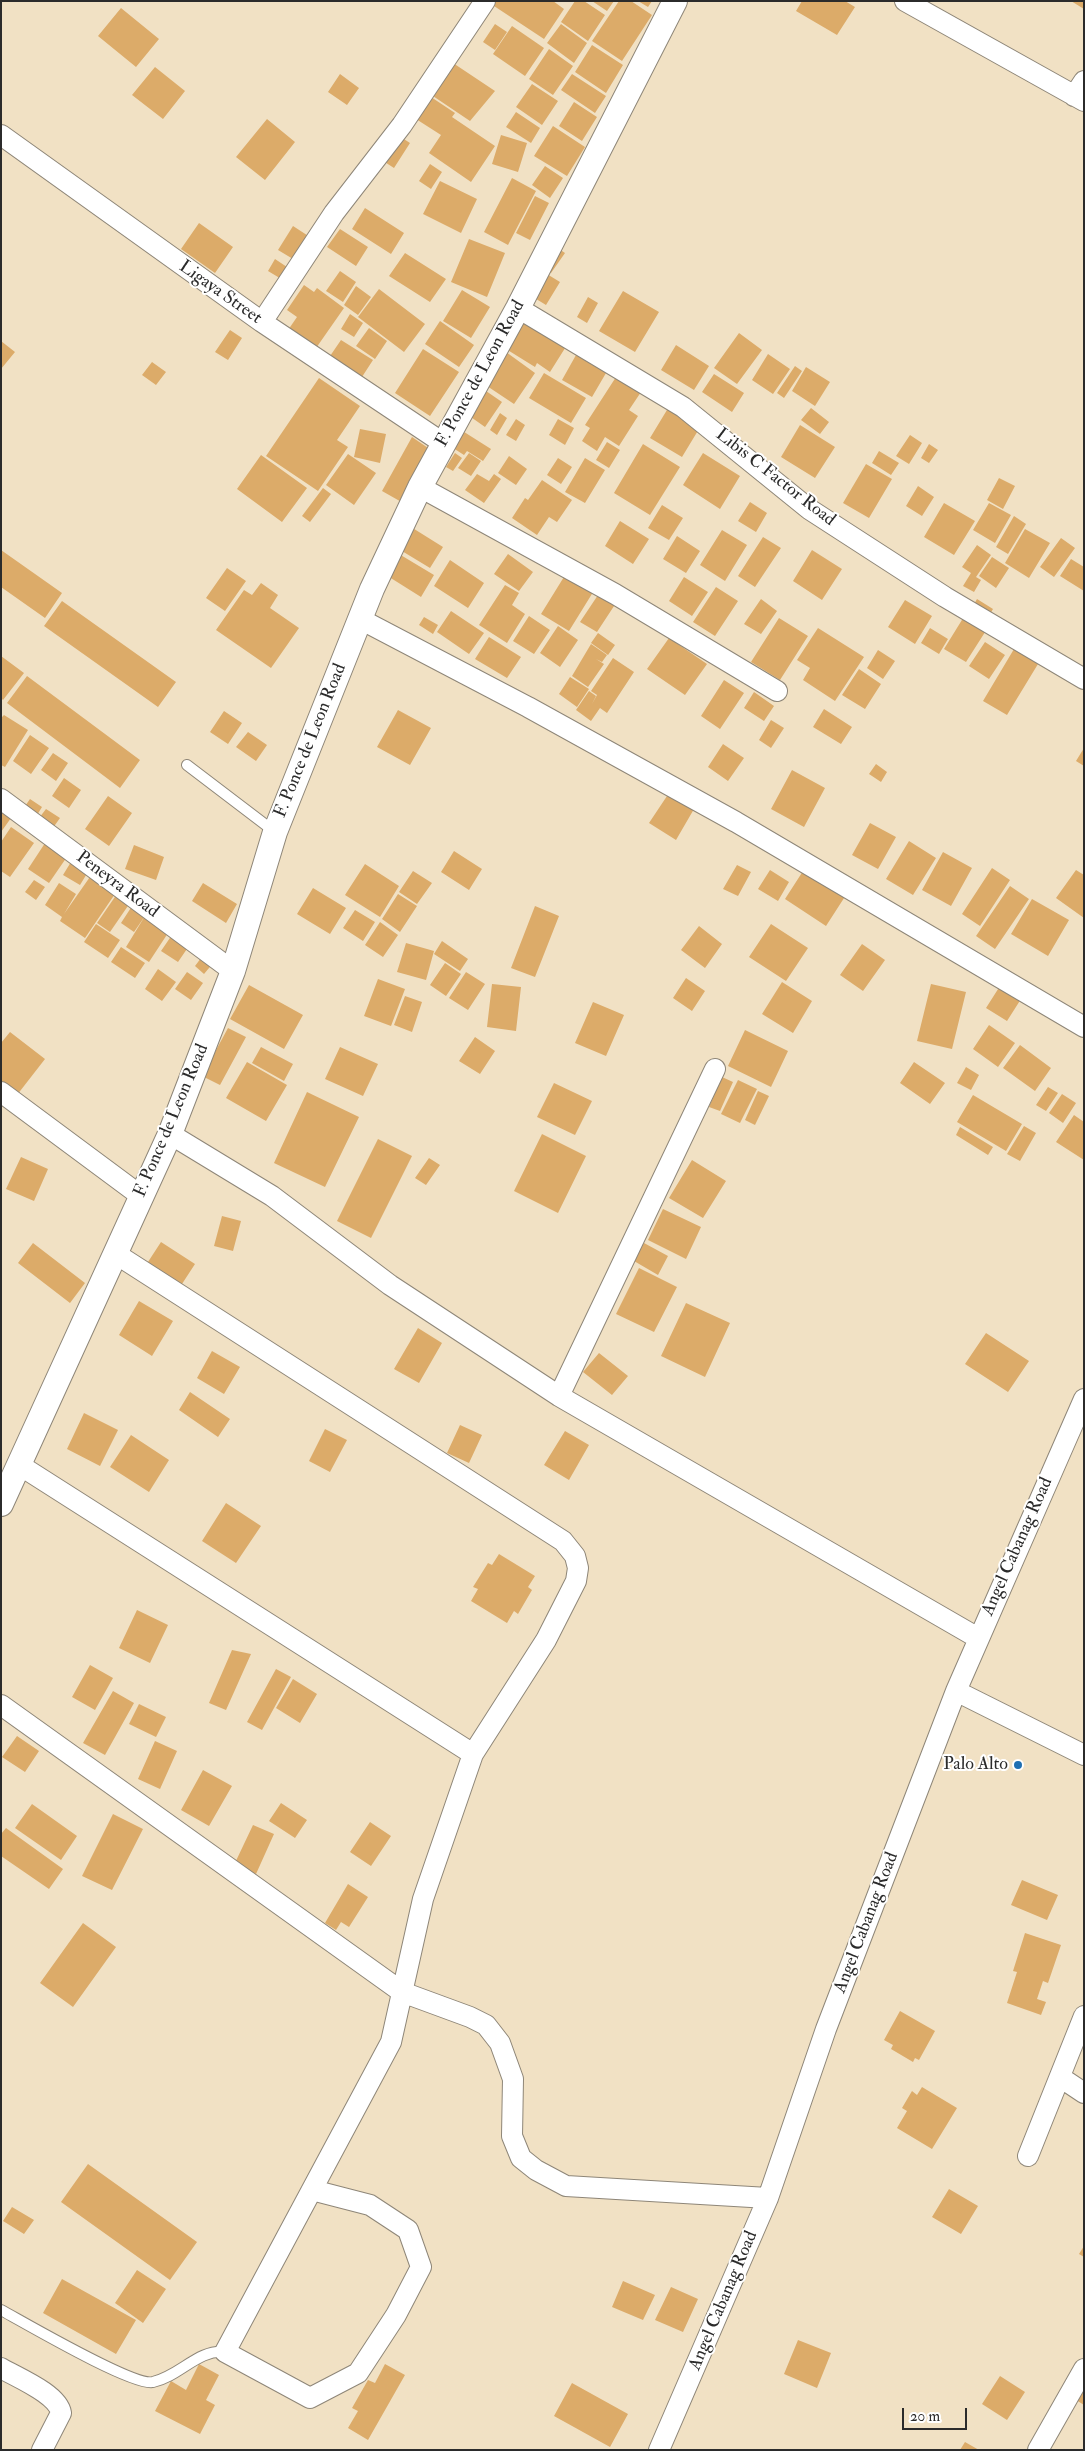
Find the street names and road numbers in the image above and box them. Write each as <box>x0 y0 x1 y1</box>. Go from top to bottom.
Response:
street label: Ligaya Street <box>174 257 266 329</box>
street label: F. Ponce de Leon Road <box>432 297 530 451</box>
street label: Libis C Factor Road <box>711 424 839 532</box>
street label: F. Ponce de Leon Road <box>270 661 352 821</box>
street label: Peneyra Road <box>71 847 163 923</box>
street label: F. Ponce de Leon Road <box>130 1041 214 1201</box>
street label: Angel Cabanag Road <box>978 1474 1058 1620</box>
street label: Angel Cabanag Road <box>830 1849 904 1997</box>
street label: Angel Cabanag Road <box>685 2228 763 2374</box>

